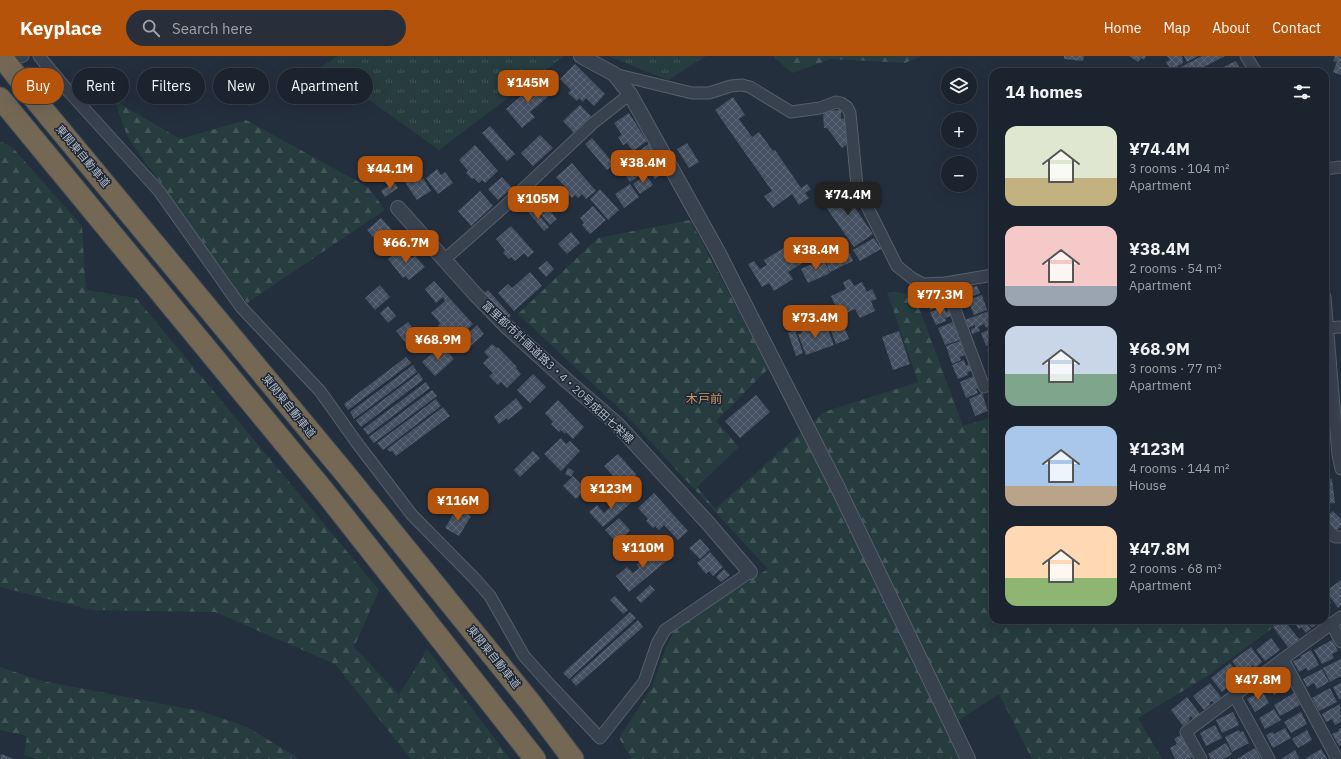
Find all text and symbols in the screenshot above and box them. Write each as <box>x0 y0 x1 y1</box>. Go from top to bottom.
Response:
search box <box>126 10 406 46</box>
text: Keyplace <box>20 16 102 40</box>
icon: search <box>140 17 162 39</box>
text: Search here <box>172 19 252 38</box>
text: Home <box>1104 19 1141 37</box>
text: Map <box>1163 19 1190 37</box>
text: About <box>1212 19 1250 37</box>
text: Contact <box>1272 19 1321 37</box>
chip: Buy <box>12 68 64 104</box>
chip: Rent <box>72 68 129 104</box>
chip: Filters <box>137 68 205 104</box>
chip: New <box>213 68 269 104</box>
chip: Apartment <box>277 68 373 104</box>
map controls <box>941 68 977 192</box>
button: layers <box>941 68 977 104</box>
pin: ¥145M <box>500 70 556 104</box>
text: ¥145M <box>507 74 549 91</box>
text: 14 homes <box>1005 81 1082 103</box>
icon: filters <box>1291 81 1313 103</box>
button: + <box>941 112 977 148</box>
street label: 東関東自動車道 <box>53 122 113 190</box>
text: ¥74.4M <box>1129 138 1190 160</box>
icon: home <box>1037 142 1085 190</box>
pin: ¥38.4M <box>610 150 676 184</box>
text: ¥38.4M <box>620 154 666 171</box>
pin: ¥44.1M <box>357 156 423 190</box>
button: − <box>941 156 977 192</box>
text: ¥44.1M <box>367 160 413 177</box>
text: 3 rooms · 104 m² <box>1129 160 1230 177</box>
text: Apartment <box>1129 177 1192 194</box>
pin: ¥74.4M <box>815 182 881 216</box>
pin: ¥105M <box>510 186 566 220</box>
text: ¥74.4M <box>825 186 871 203</box>
text: ¥105M <box>517 190 559 207</box>
pin: ¥66.7M <box>373 230 439 264</box>
text: ¥66.7M <box>383 234 429 251</box>
pin: ¥38.4M <box>783 237 849 271</box>
text: ¥38.4M <box>1129 238 1190 260</box>
text: ¥38.4M <box>793 241 839 258</box>
icon: home <box>1037 242 1085 290</box>
text: 2 rooms · 54 m² <box>1129 260 1222 277</box>
text: Apartment <box>1129 277 1192 294</box>
pin: ¥77.3M <box>907 282 973 316</box>
text: ¥77.3M <box>917 286 963 303</box>
street label: 富里都市計画道路3・4・20号成田七栄線 <box>479 298 637 446</box>
pin: ¥73.4M <box>782 305 848 339</box>
text: ¥73.4M <box>792 309 838 326</box>
pin: ¥68.9M <box>405 327 471 361</box>
text: ¥68.9M <box>415 331 461 348</box>
text: ¥68.9M <box>1129 338 1190 360</box>
icon: home <box>1037 342 1085 390</box>
text: 3 rooms · 77 m² <box>1129 360 1222 377</box>
street label: 東関東自動車道 <box>259 372 319 440</box>
text: Apartment <box>1129 377 1192 394</box>
district label: 木戸前 <box>686 391 722 406</box>
text: ¥123M <box>1129 438 1185 460</box>
icon: home <box>1037 442 1085 490</box>
text: 4 rooms · 144 m² <box>1129 460 1230 477</box>
pin: ¥123M <box>583 476 639 510</box>
text: House <box>1129 477 1166 494</box>
text: ¥123M <box>590 480 632 497</box>
pin: ¥116M <box>430 488 486 522</box>
text: ¥116M <box>437 492 479 509</box>
pin: ¥110M <box>615 535 671 569</box>
text: ¥47.8M <box>1129 538 1190 560</box>
text: ¥110M <box>622 539 664 556</box>
icon: home <box>1037 542 1085 590</box>
text: 2 rooms · 68 m² <box>1129 560 1222 577</box>
text: Apartment <box>1129 577 1192 594</box>
street label: 東関東自動車道 <box>464 623 524 691</box>
pin: ¥47.8M <box>1225 667 1291 701</box>
text: ¥47.8M <box>1235 671 1281 688</box>

